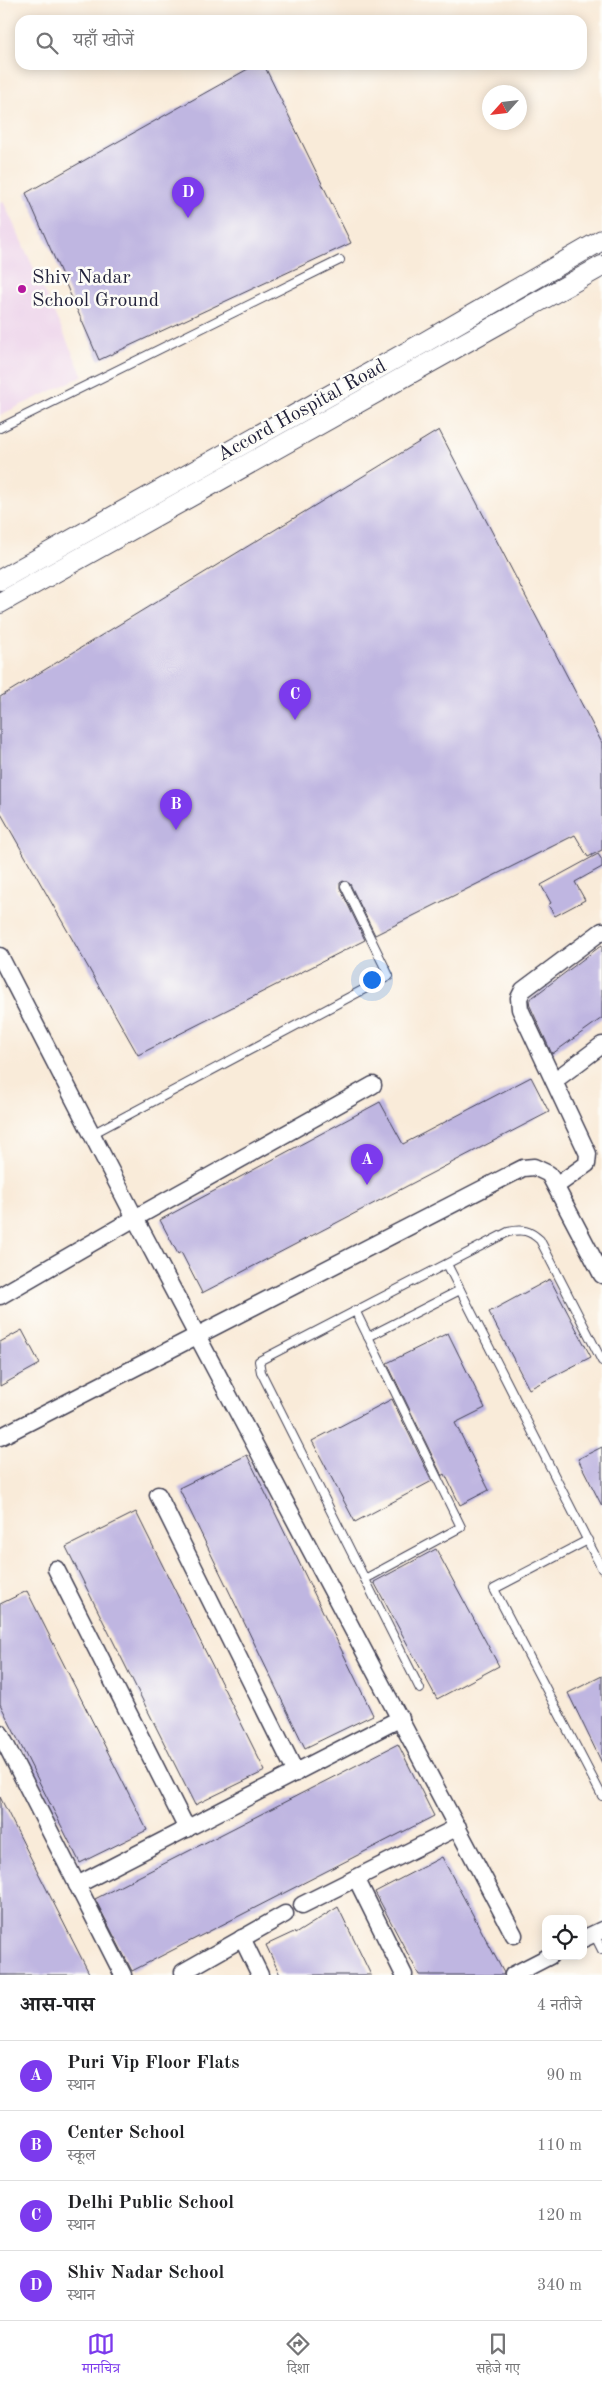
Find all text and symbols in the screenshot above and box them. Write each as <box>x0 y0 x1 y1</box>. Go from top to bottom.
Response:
search box <box>15 15 587 70</box>
icon: search <box>33 29 61 57</box>
text: यहाँ खोजें <box>73 32 134 51</box>
north arrow <box>482 85 527 130</box>
pin: D <box>172 177 204 218</box>
place label: Shiv Nadar School Ground <box>32 268 159 311</box>
marker: Shiv Nadar School Ground <box>16 283 28 295</box>
street label: Accord Hospital Road <box>214 356 390 466</box>
pin: C <box>279 679 311 720</box>
pin: B <box>160 789 192 830</box>
your location <box>359 967 385 993</box>
pin: A <box>351 1144 383 1185</box>
map controls <box>542 1915 587 1960</box>
button: locate <box>542 1915 587 1960</box>
text: आस-पास <box>20 1995 95 2016</box>
text: 4 नतीजे <box>537 1998 582 2014</box>
text: Puri Vip Floor Flats <box>67 2054 239 2073</box>
text: A <box>30 2068 42 2084</box>
text: 90 m <box>546 2068 582 2084</box>
text: स्थान <box>67 2078 95 2094</box>
text: Center School <box>67 2124 185 2143</box>
text: B <box>30 2138 42 2154</box>
text: 110 m <box>537 2138 582 2154</box>
text: स्कूल <box>67 2148 96 2164</box>
text: Delhi Public School <box>67 2194 234 2213</box>
text: C <box>31 2208 41 2224</box>
text: 120 m <box>537 2208 582 2224</box>
text: स्थान <box>67 2218 95 2234</box>
text: Shiv Nadar School <box>67 2264 224 2283</box>
text: D <box>30 2278 42 2294</box>
text: 340 m <box>537 2278 582 2294</box>
text: स्थान <box>67 2288 95 2304</box>
tab: मानचित्र <box>82 2330 120 2382</box>
tab: दिशा <box>284 2330 312 2382</box>
tab: सहेजे गए <box>476 2330 520 2382</box>

